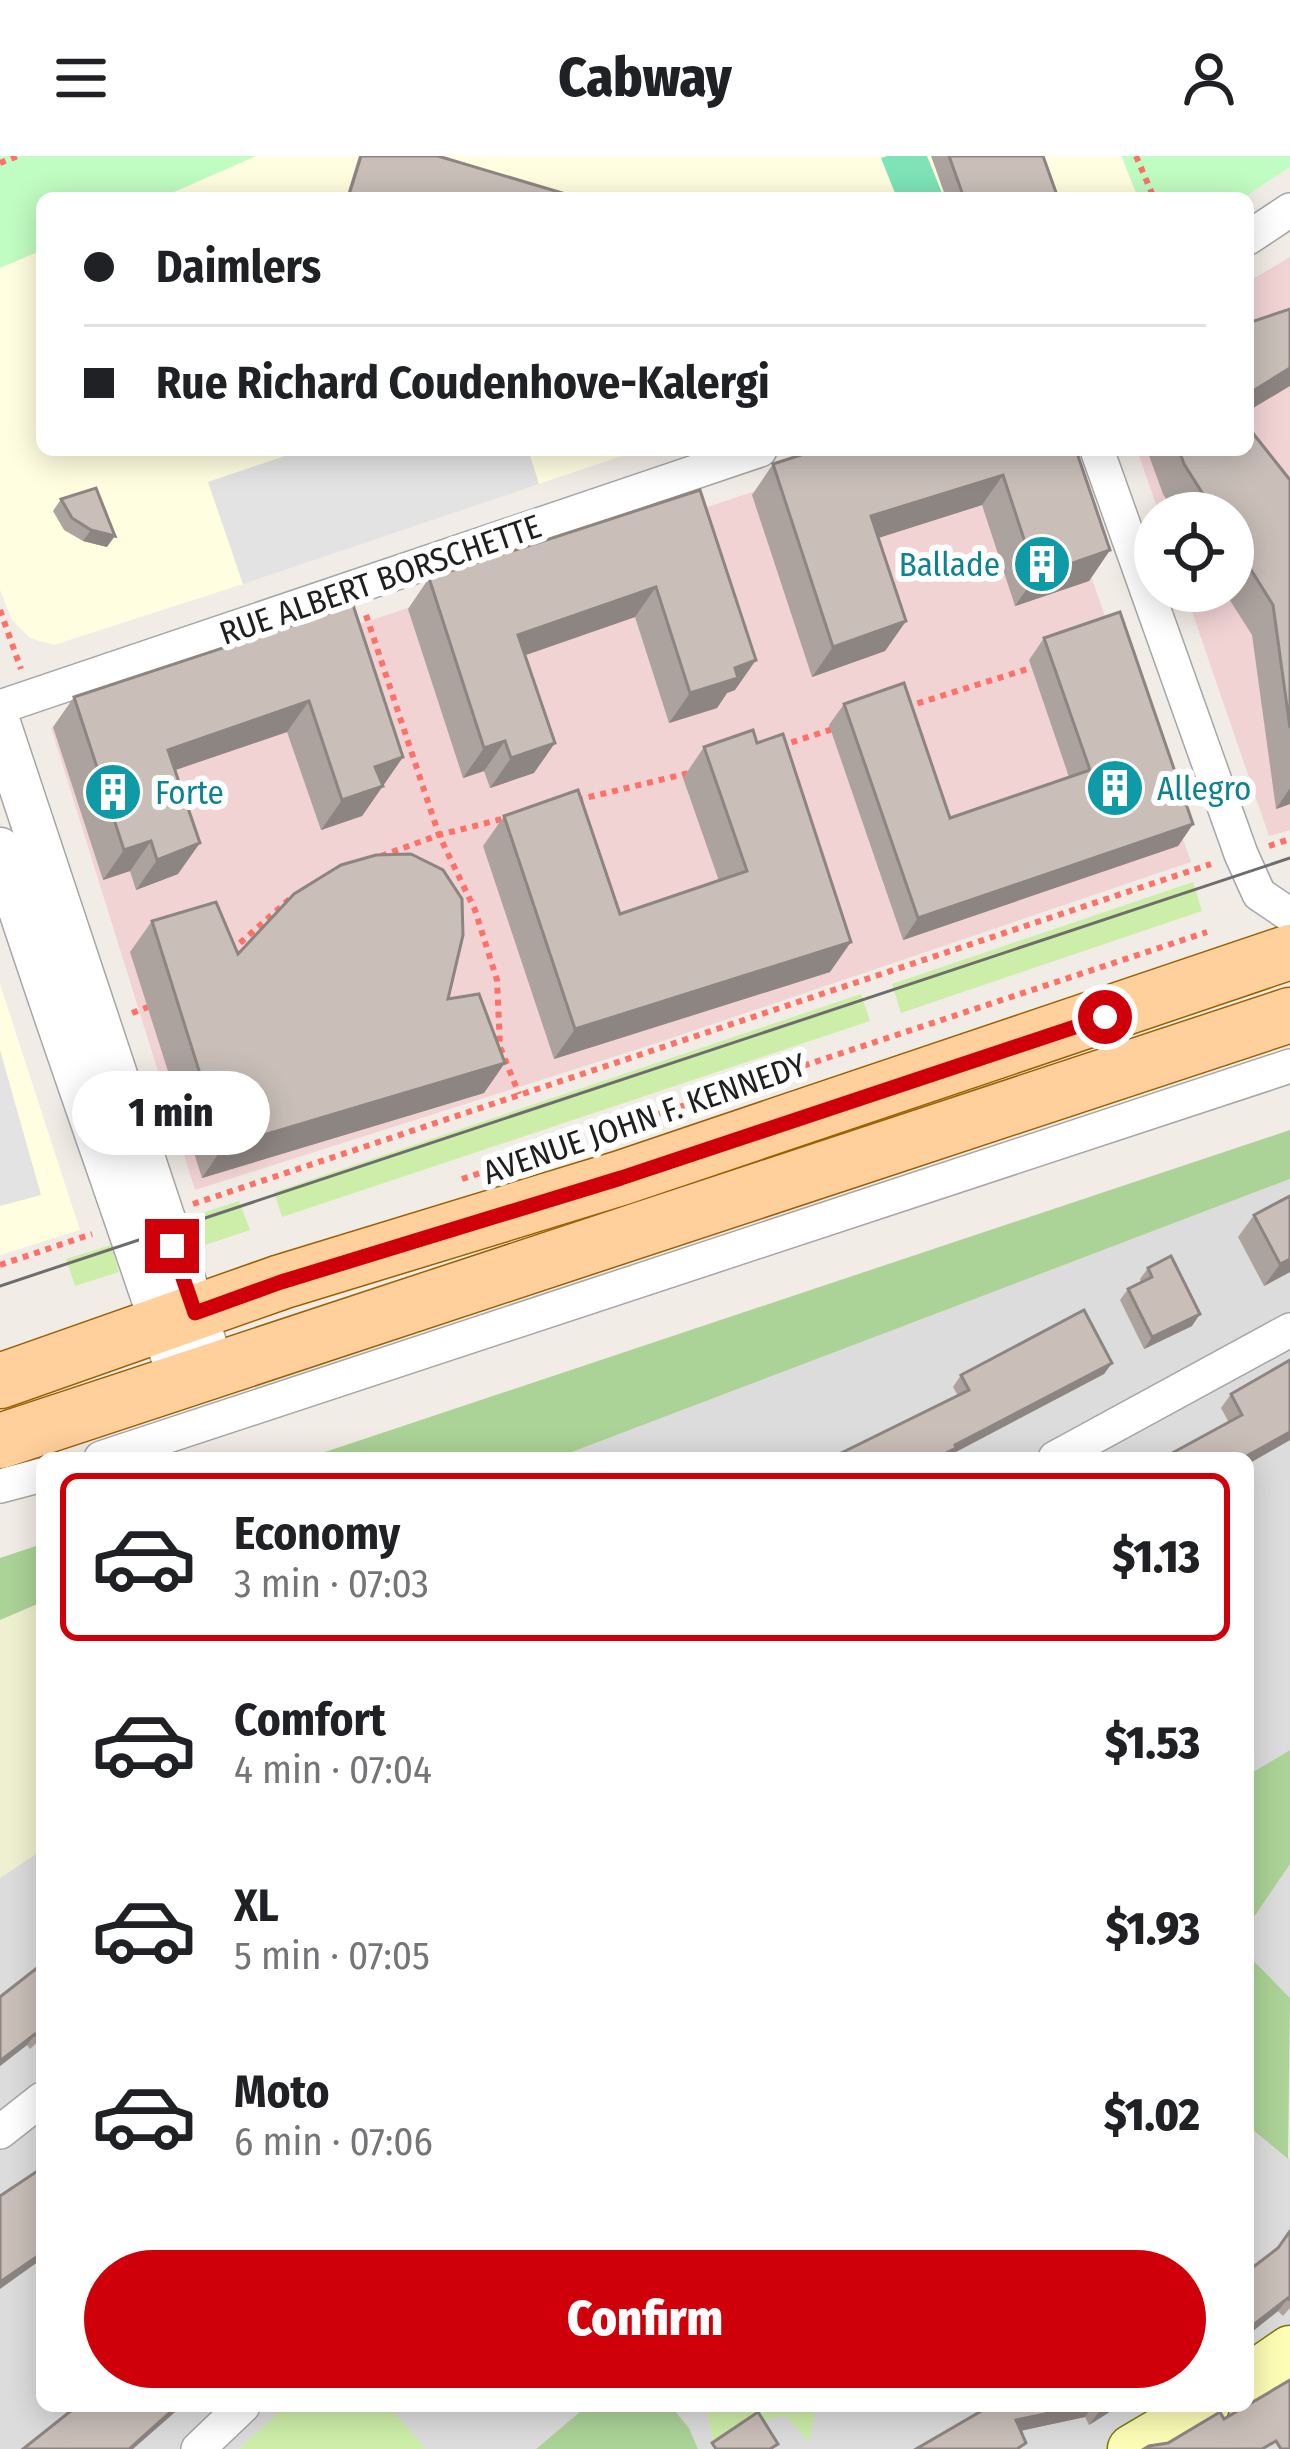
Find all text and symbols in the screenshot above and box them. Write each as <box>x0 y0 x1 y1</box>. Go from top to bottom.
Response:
icon: menu <box>48 45 114 111</box>
icon: person <box>1176 45 1242 111</box>
text: Cabway <box>558 46 732 110</box>
text: Daimlers <box>156 240 321 294</box>
text: Rue Richard Coudenhove-Kalergi <box>156 356 770 410</box>
map controls <box>1134 492 1254 612</box>
button: locate <box>1134 492 1254 612</box>
street label: RUE ALBERT BORSCHETTE <box>214 506 546 654</box>
building icon: Ballade <box>1011 533 1073 595</box>
place label: Ballade <box>899 545 1000 585</box>
building icon: Allegro <box>1084 757 1146 819</box>
building icon: Forte <box>82 761 144 823</box>
place label: Allegro <box>1157 769 1251 809</box>
place label: Forte <box>155 773 224 813</box>
route start <box>1078 990 1132 1044</box>
street label: AVENUE JOHN F. KENNEDY <box>478 1045 812 1193</box>
callout: 1 min <box>73 1072 271 1156</box>
text: 1 min <box>129 1090 213 1136</box>
route end <box>145 1219 199 1273</box>
icon: car <box>90 1503 198 1611</box>
text: Economy <box>234 1507 400 1561</box>
text: $1.13 <box>1113 1530 1200 1584</box>
text: 3 min · 07:03 <box>234 1561 429 1607</box>
icon: car <box>90 1689 198 1797</box>
text: Comfort <box>234 1693 386 1747</box>
text: $1.53 <box>1105 1716 1200 1770</box>
text: 4 min · 07:04 <box>234 1747 432 1793</box>
icon: car <box>90 1875 198 1983</box>
text: XL <box>234 1879 279 1933</box>
text: $1.93 <box>1106 1902 1200 1956</box>
text: 5 min · 07:05 <box>234 1933 430 1979</box>
icon: car <box>90 2061 198 2169</box>
text: Moto <box>234 2065 330 2119</box>
text: $1.02 <box>1104 2088 1200 2142</box>
text: 6 min · 07:06 <box>234 2119 433 2165</box>
button: Confirm <box>84 2250 1206 2388</box>

